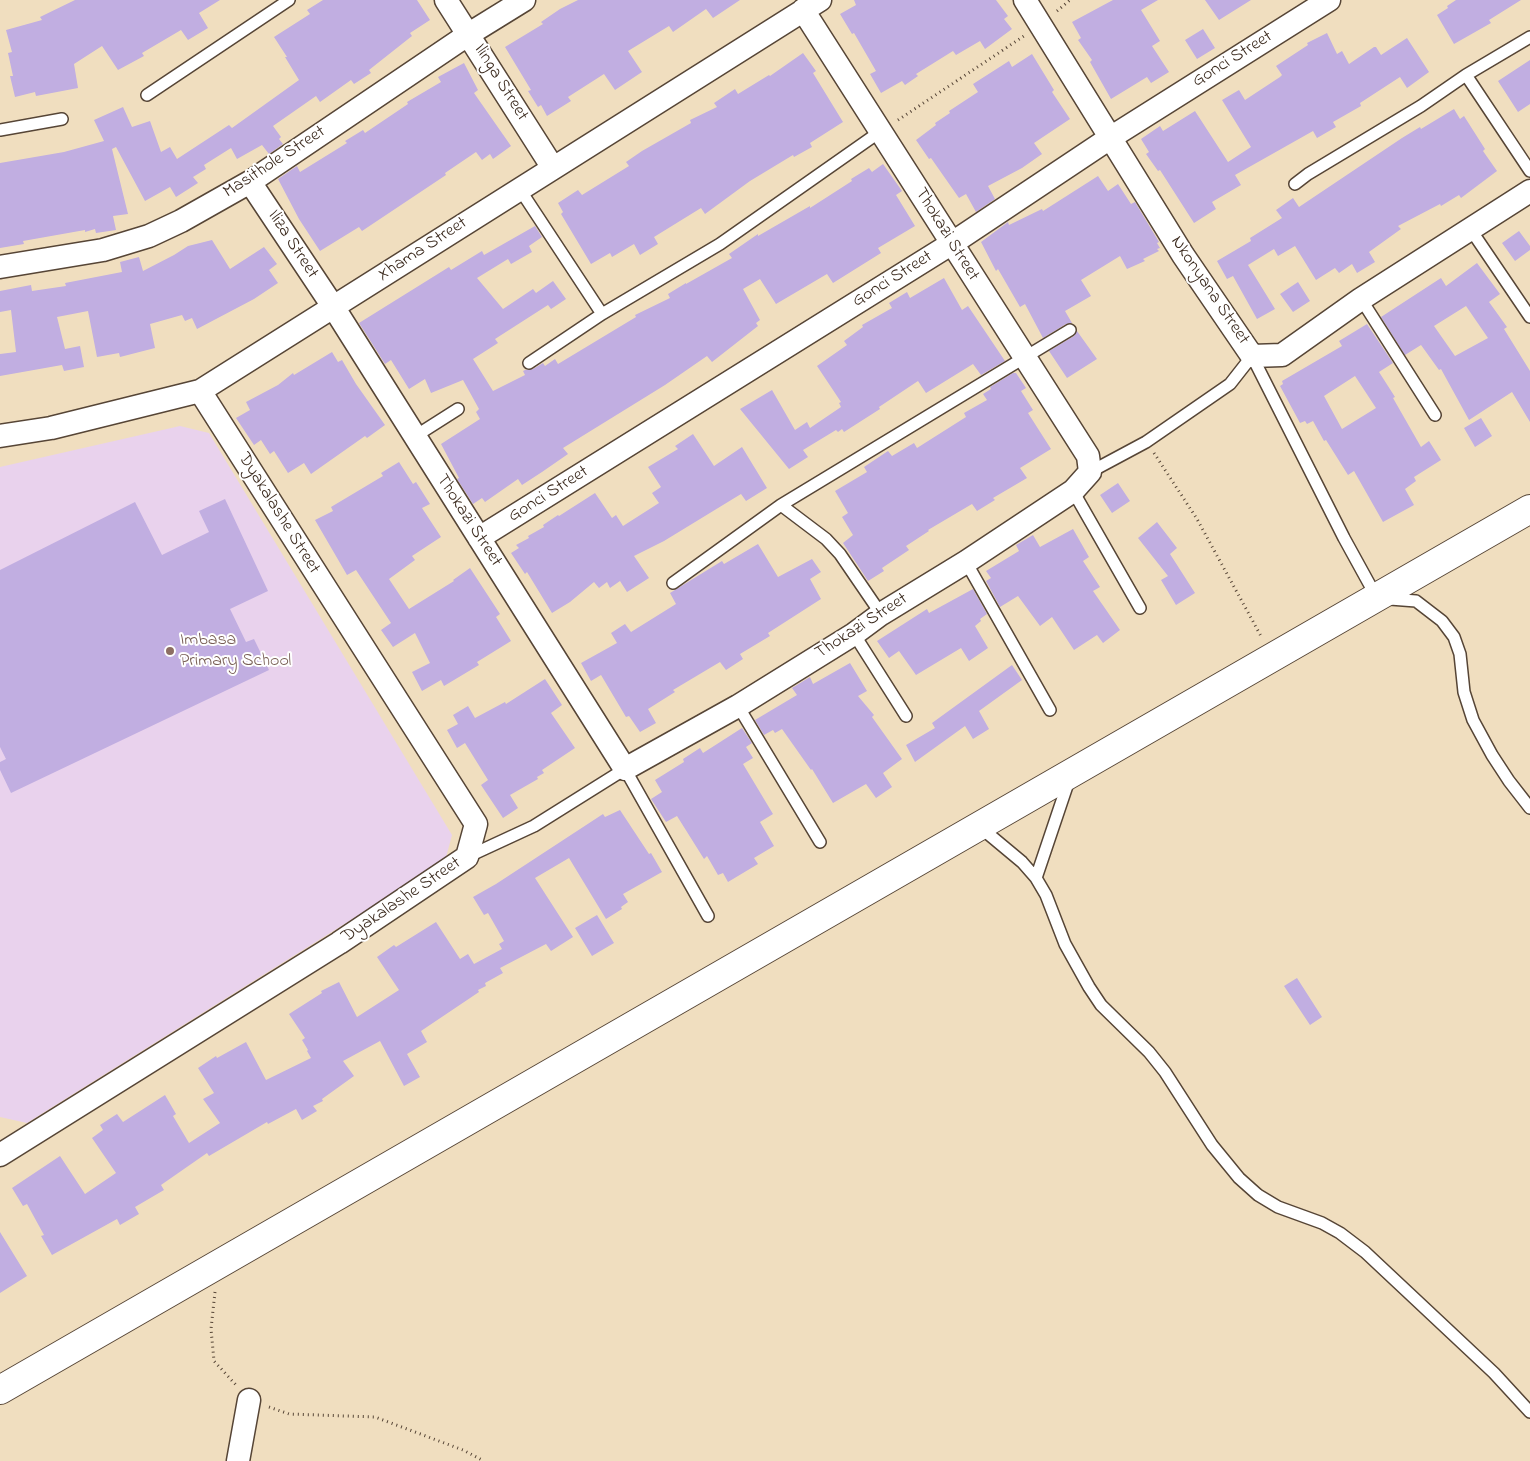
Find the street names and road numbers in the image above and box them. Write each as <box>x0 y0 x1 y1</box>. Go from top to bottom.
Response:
street label: Gonci Street <box>1189 27 1277 93</box>
street label: Ilinga Street <box>468 40 532 126</box>
street label: Masithole Street <box>220 122 330 204</box>
street label: Thokazi Street <box>909 184 983 286</box>
street label: Iliza Street <box>262 207 322 283</box>
street label: Xhama Street <box>374 213 472 287</box>
street label: Nkonyana Street <box>1165 233 1253 349</box>
street label: Gonci Street <box>849 247 937 313</box>
street label: Dyakalashe Street <box>232 449 324 579</box>
street label: Gonci Street <box>505 462 593 528</box>
street label: Thokazi Street <box>430 471 506 571</box>
street label: Thokazi Street <box>812 589 912 665</box>
street label: Dyakalashe Street <box>338 853 466 949</box>

